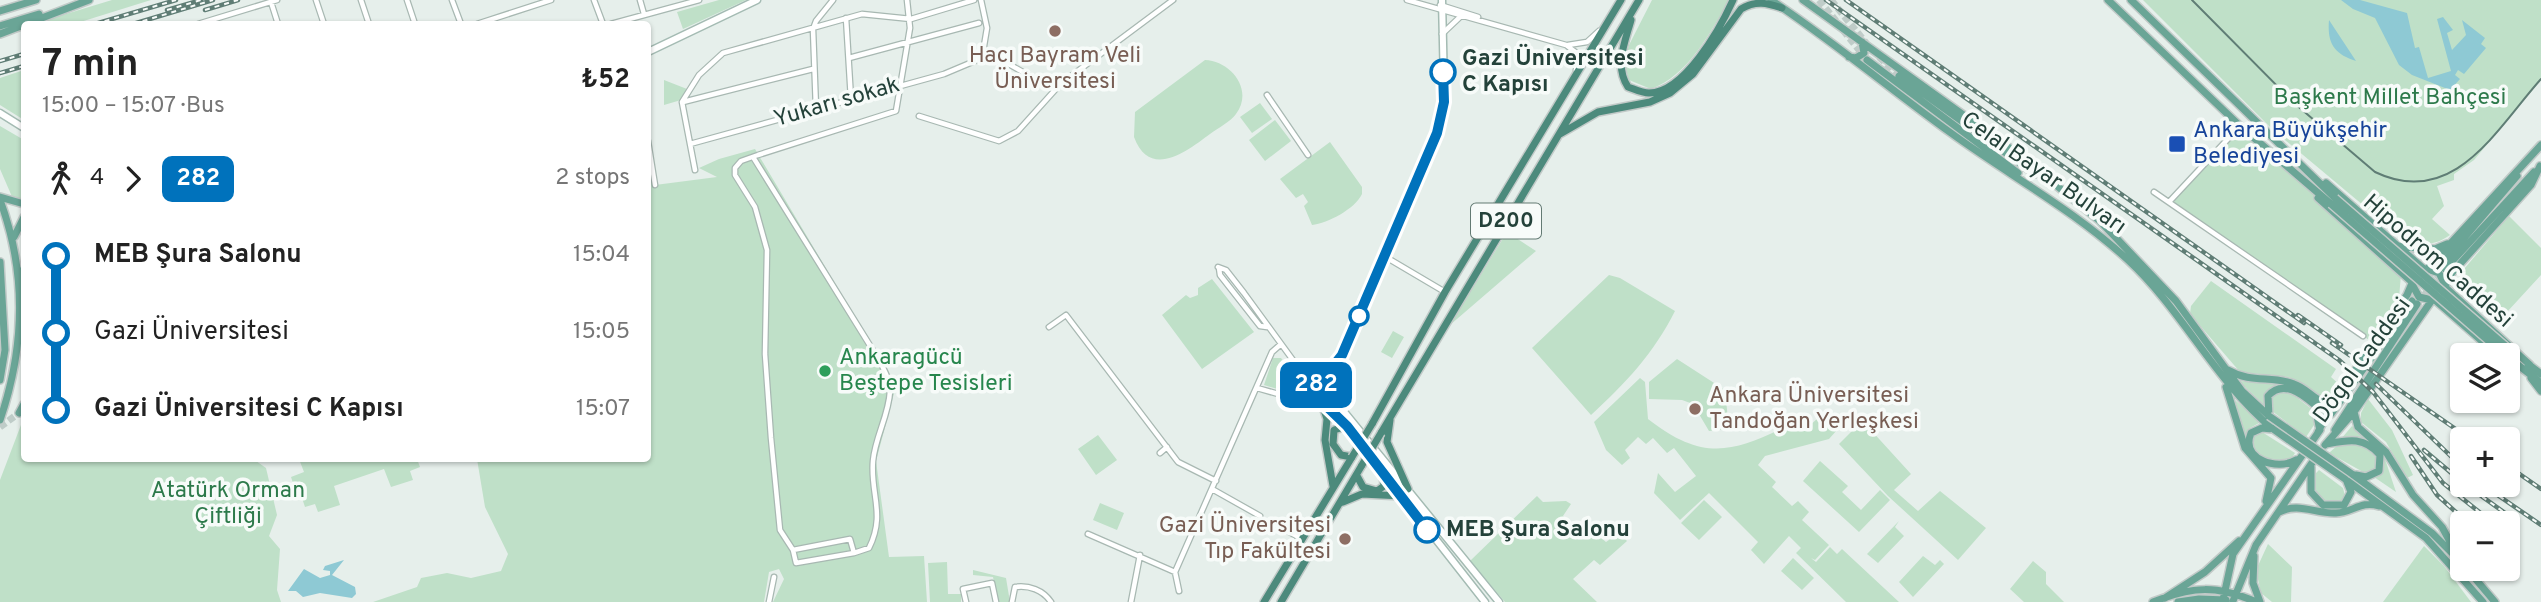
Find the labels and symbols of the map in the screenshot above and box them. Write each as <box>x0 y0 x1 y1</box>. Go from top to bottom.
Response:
marker: Hacı Bayram Veli Üniversitesi <box>1047 23 1063 39</box>
place label: Hacı Bayram Veli Üniversitesi <box>969 42 1141 97</box>
place label: Gazi Üniversitesi C Kapısı <box>1462 43 1644 100</box>
marker: Gazi Üniversitesi C Kapısı <box>1430 59 1456 85</box>
street label: Yukarı sokak <box>771 71 903 135</box>
park label: Başkent Millet Bahçesi <box>2274 84 2506 113</box>
street label: Celal Bayar Bulvarı <box>1955 106 2131 242</box>
place label: Ankara Büyükşehir Belediyesi <box>2193 117 2387 172</box>
marker: Ankara Büyükşehir Belediyesi <box>2167 134 2187 154</box>
street label: Hipodrom Caddesi <box>2356 189 2518 335</box>
road number: D200 <box>1471 204 1541 238</box>
street label: Dögol Caddesi <box>2308 293 2418 429</box>
unlabelled marker <box>1349 306 1369 326</box>
place label: Ankaragücü Beştepe Tesisleri <box>839 344 1013 399</box>
line badge: 282 <box>1276 362 1356 408</box>
marker: Ankaragücü Beştepe Tesisleri <box>817 363 833 379</box>
place label: Ankara Üniversitesi Tandoğan Yerleşkesi <box>1709 381 1919 437</box>
marker: Ankara Üniversitesi Tandoğan Yerleşkesi <box>1687 401 1703 417</box>
park label: Atatürk Orman Çiftliği <box>151 477 305 532</box>
place label: Gazi Üniversitesi Tıp Fakültesi <box>1159 511 1331 567</box>
place label: MEB Şura Salonu <box>1446 516 1630 545</box>
marker: MEB Şura Salonu <box>1414 517 1440 543</box>
marker: Gazi Üniversitesi Tıp Fakültesi <box>1337 531 1353 547</box>

